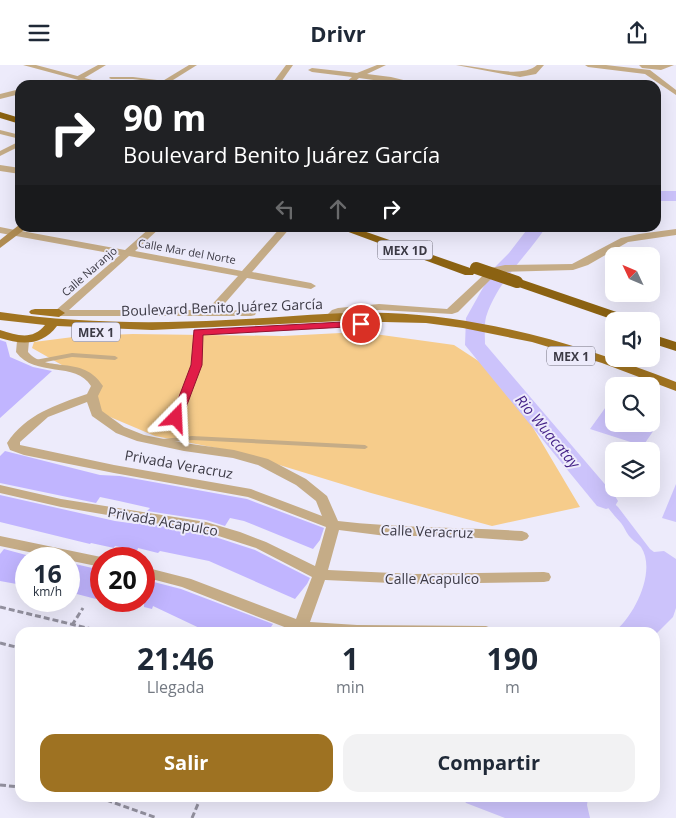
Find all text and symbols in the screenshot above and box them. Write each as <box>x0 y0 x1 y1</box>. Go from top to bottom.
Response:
text: Drivr <box>310 18 366 48</box>
icon: menu <box>25 19 53 47</box>
icon: share <box>623 19 651 47</box>
text: 90 m <box>123 94 206 141</box>
icon: right <box>40 100 105 165</box>
text: Boulevard Benito Juárez García <box>123 139 440 169</box>
icon: left <box>271 195 299 223</box>
icon: ahead <box>324 195 352 223</box>
icon: right <box>377 195 405 223</box>
street label: Calle Mar del Norte <box>137 235 237 267</box>
road number: MEX 1D <box>378 241 432 259</box>
street label: Calle Naranjo <box>58 243 120 299</box>
north arrow <box>605 247 660 303</box>
map controls <box>605 247 660 497</box>
street label: Boulevard Benito Juárez García <box>121 294 323 320</box>
pin <box>340 303 382 345</box>
icon: arrive <box>347 310 375 338</box>
button: sound <box>605 312 660 367</box>
road number: MEX 1 <box>72 323 120 341</box>
road number: MEX 1 <box>547 347 595 365</box>
button: search <box>605 377 660 432</box>
water label: Rio Wuacatay <box>511 390 585 473</box>
position arrow <box>149 391 201 443</box>
button: layers <box>605 442 660 497</box>
street label: Privada Veracruz <box>123 445 235 483</box>
street label: Privada Acapulco <box>106 502 220 540</box>
street label: Calle Veracruz <box>380 520 474 542</box>
speed limit sign: 20 <box>90 547 155 612</box>
text: 16 <box>33 556 62 590</box>
street label: Calle Acapulco <box>385 569 479 588</box>
text: km/h <box>33 583 62 600</box>
text: 21:46 <box>137 638 214 679</box>
text: 1 <box>342 638 359 679</box>
text: 190 <box>487 638 538 679</box>
text: Llegada <box>147 676 204 698</box>
text: min <box>336 676 365 698</box>
text: m <box>505 676 520 698</box>
button: Salir <box>40 734 333 792</box>
button: Compartir <box>343 734 635 792</box>

